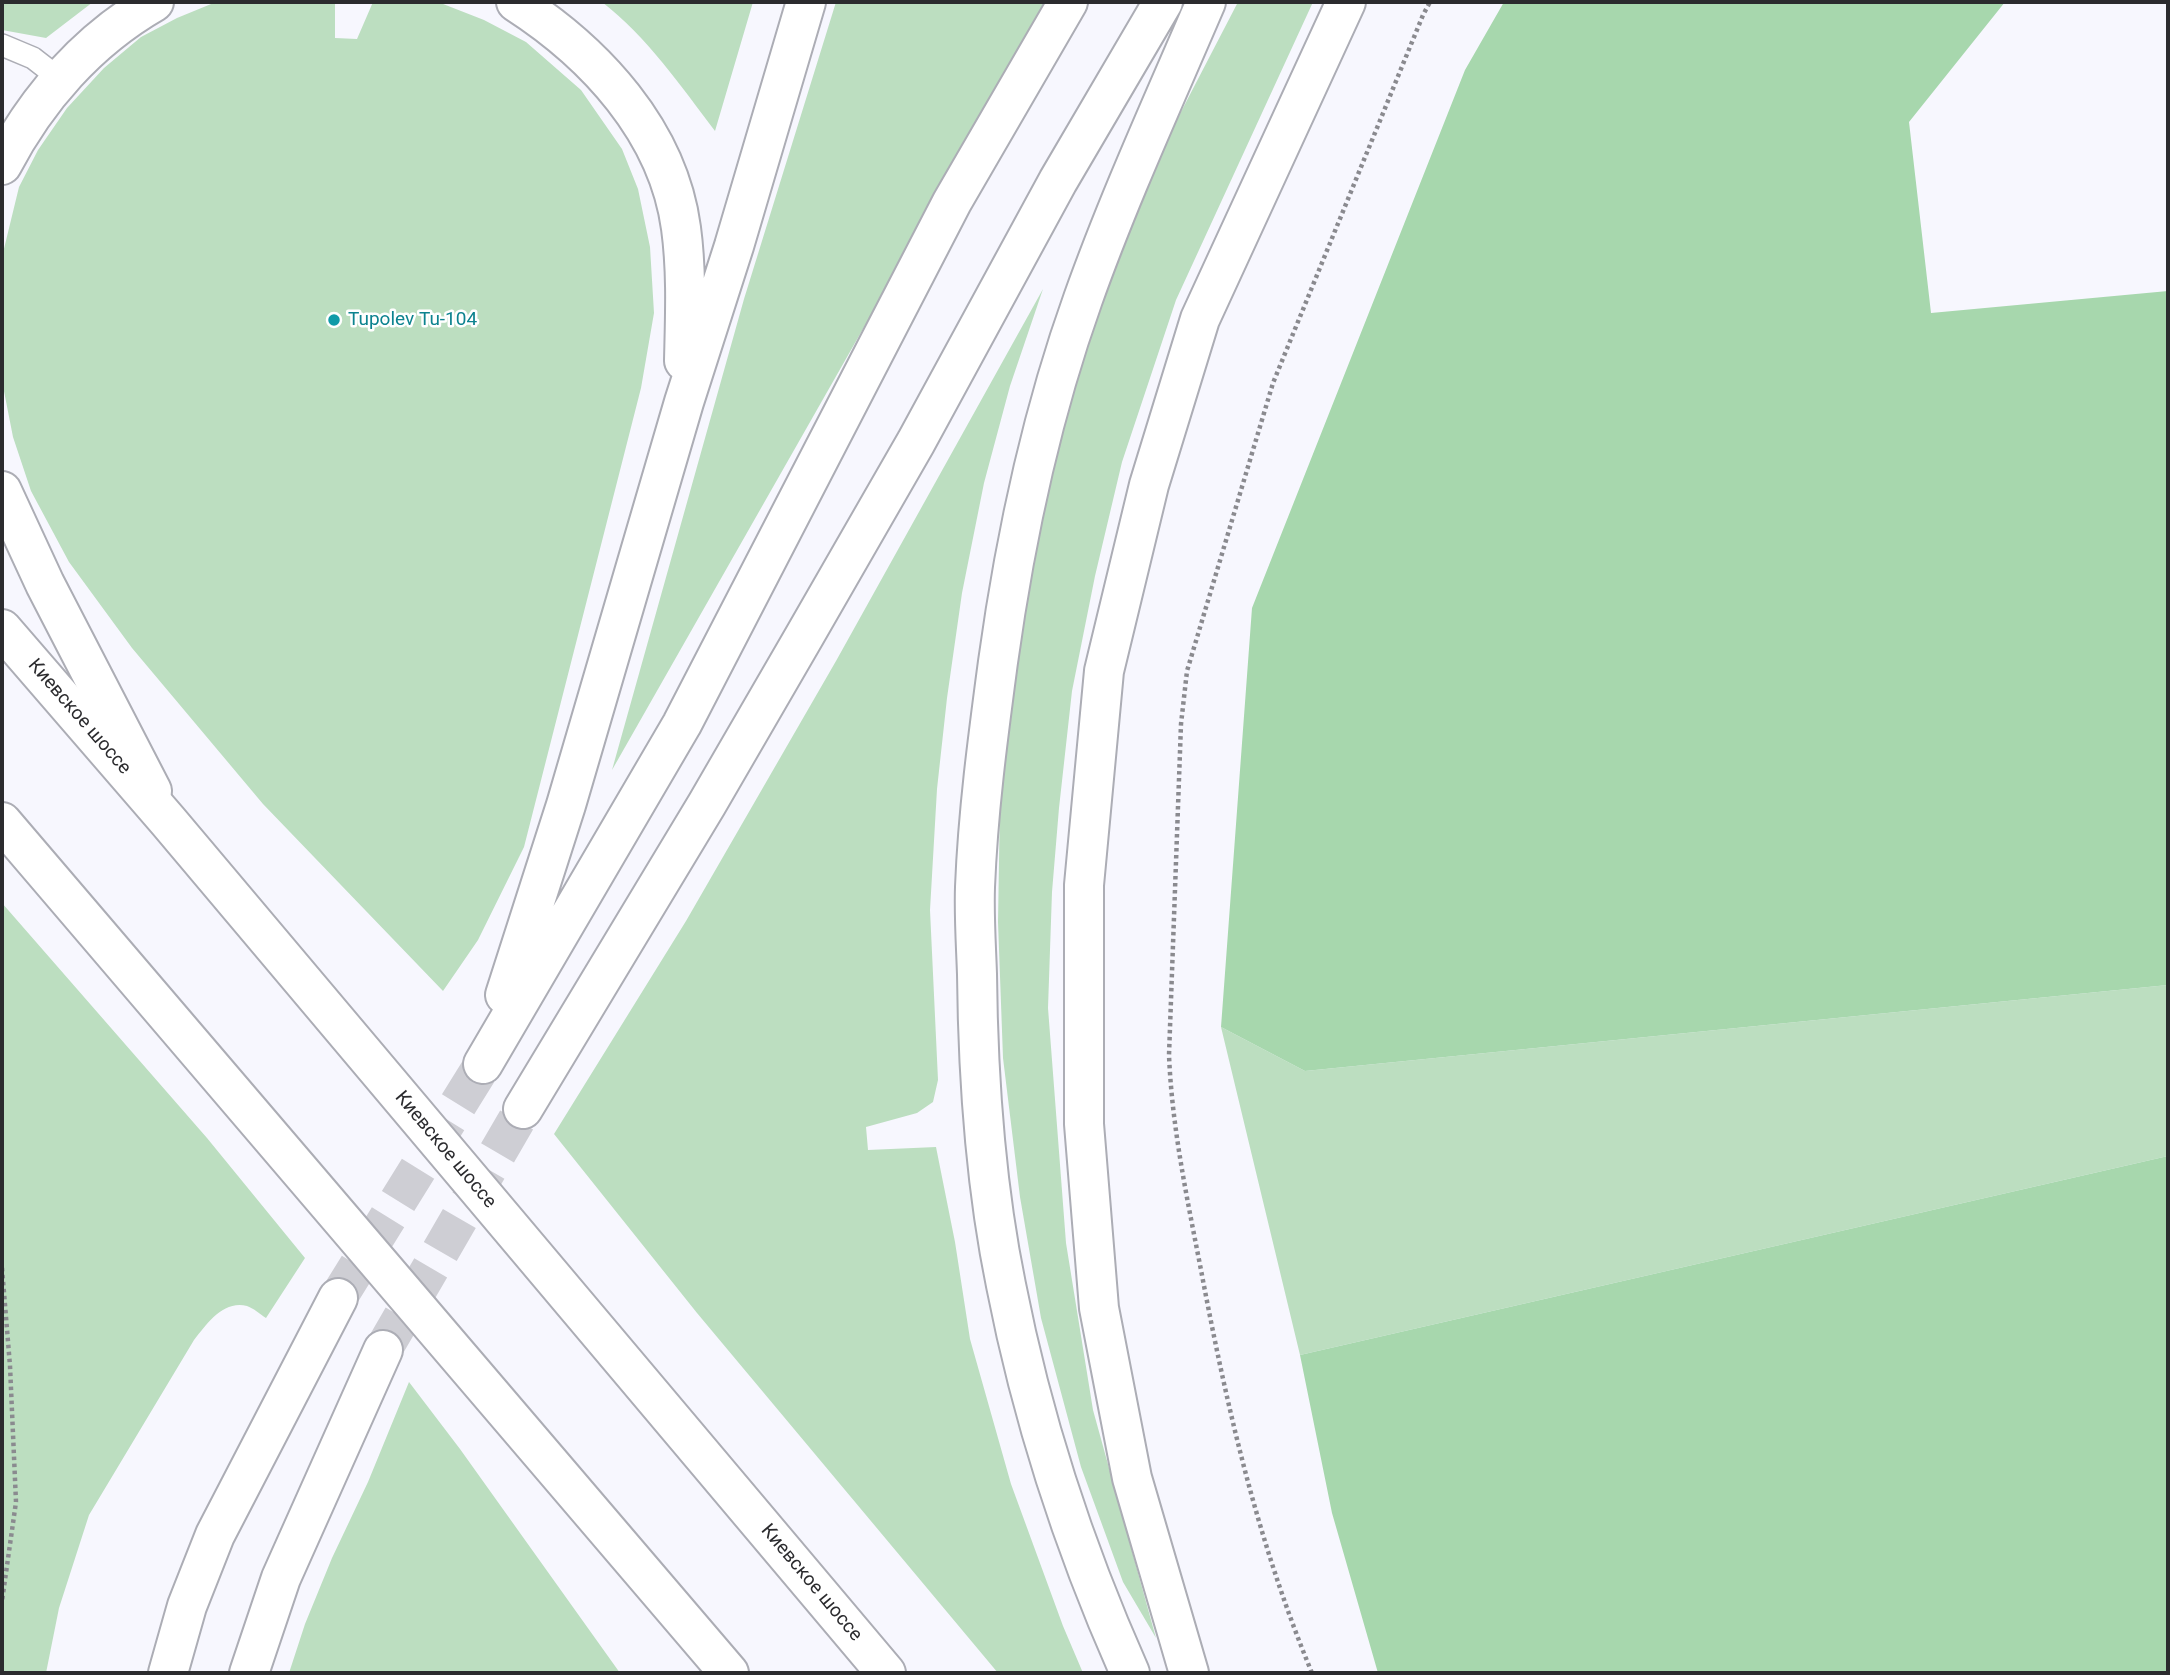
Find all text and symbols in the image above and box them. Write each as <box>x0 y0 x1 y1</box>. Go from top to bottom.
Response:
place label: Tupolev Tu-104 <box>348 309 477 331</box>
marker: Tupolev Tu-104 <box>326 312 342 328</box>
street label: Киевское шоссе <box>23 655 135 779</box>
street label: Киевское шоссе <box>389 1087 501 1213</box>
street label: Киевское шоссе <box>755 1520 867 1646</box>

